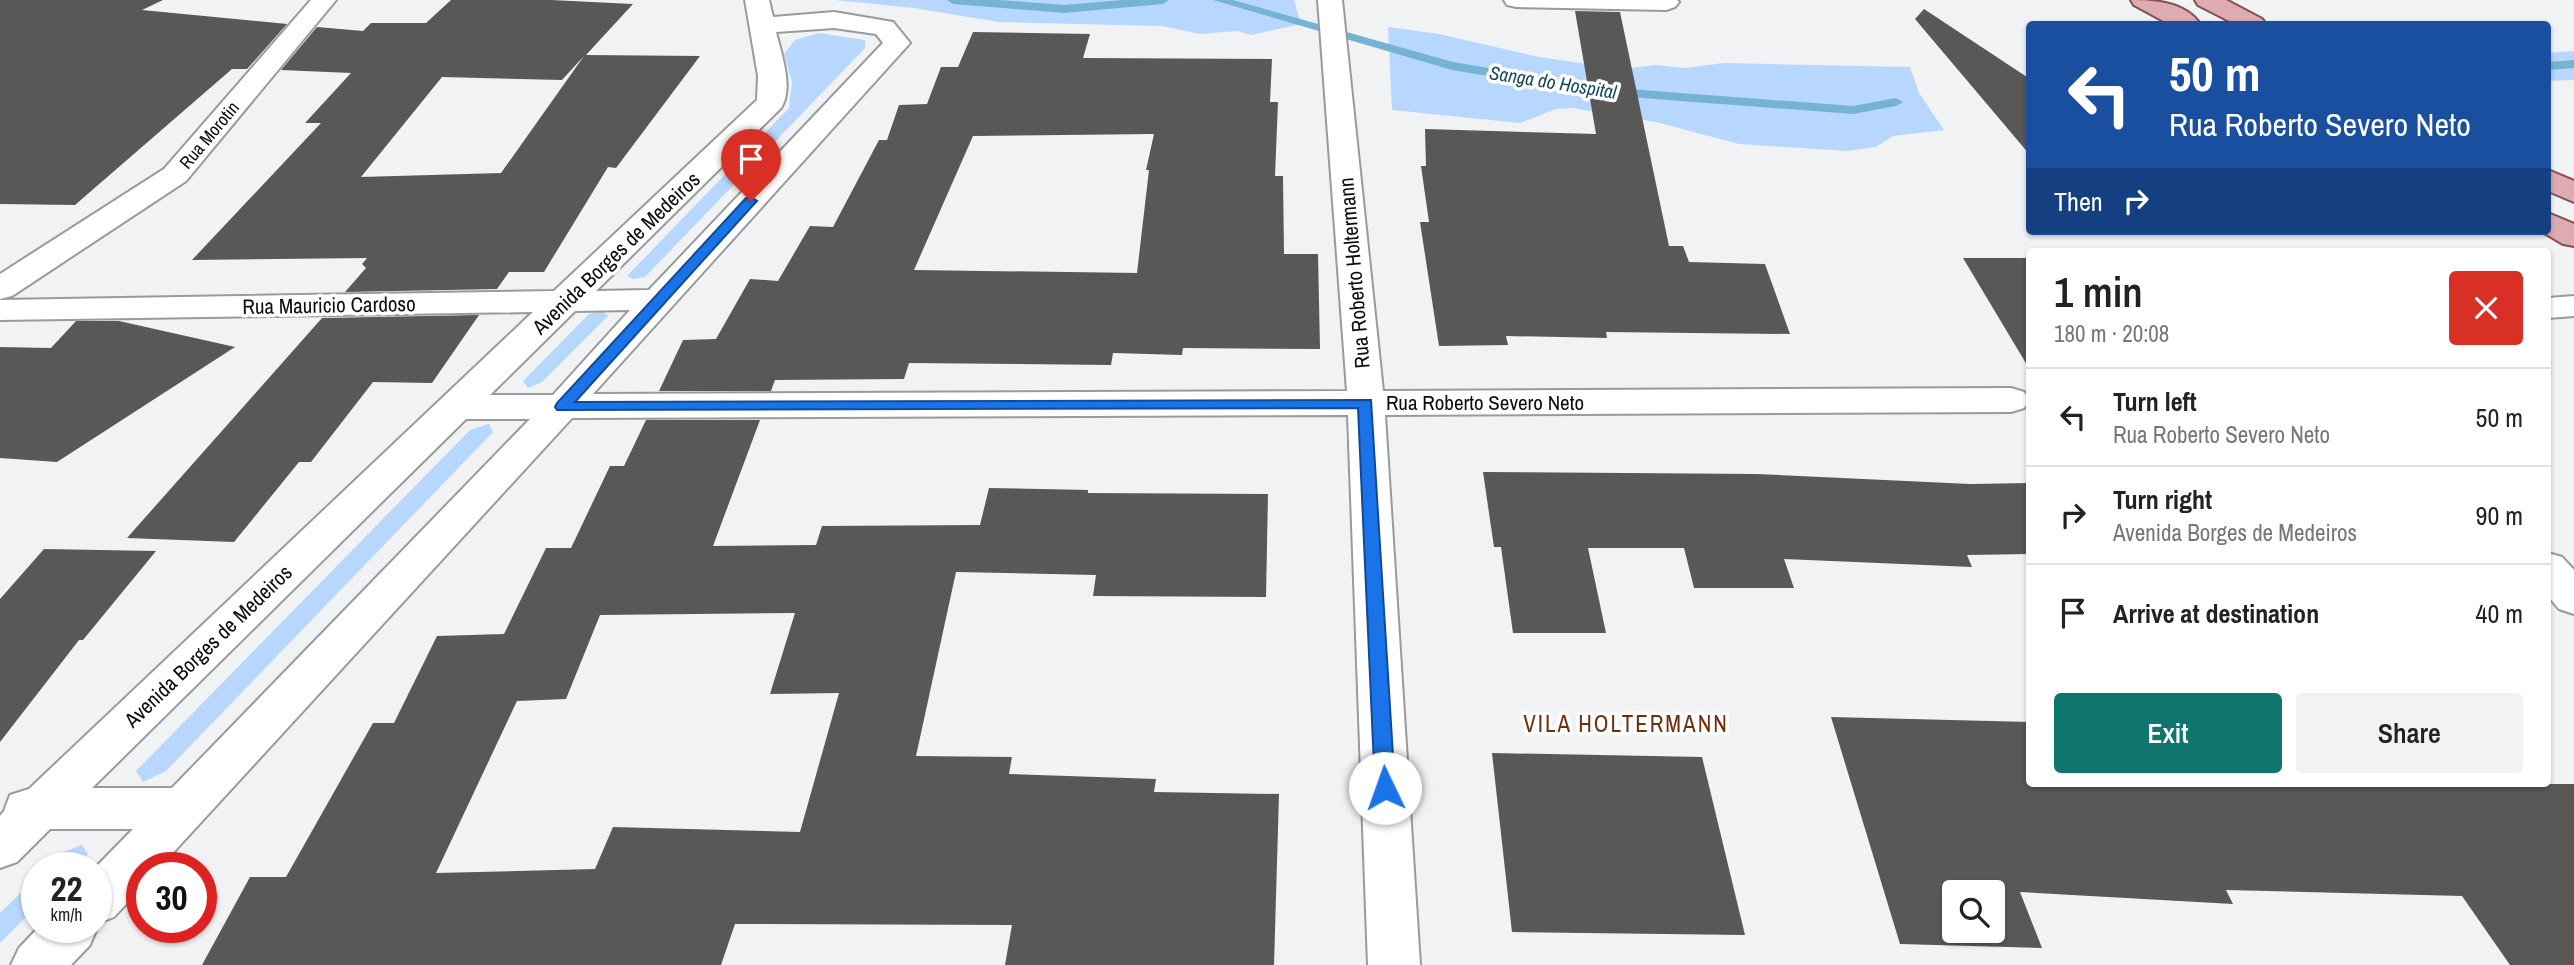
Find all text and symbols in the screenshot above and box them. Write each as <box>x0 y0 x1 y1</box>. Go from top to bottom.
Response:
text: 50 m <box>2169 40 2261 106</box>
icon: left <box>2054 49 2145 140</box>
water label: Sanga do Hospital <box>1488 59 1619 105</box>
street label: Rua Morotin <box>173 96 245 174</box>
text: Rua Roberto Severo Neto <box>2169 103 2471 146</box>
pin <box>721 129 781 201</box>
icon: arrive <box>732 140 770 178</box>
street label: Avenida Borges de Medeiros <box>525 165 706 341</box>
street label: Rua Roberto Holtermann <box>1331 176 1377 370</box>
icon: right <box>2117 182 2155 220</box>
text: Then <box>2054 184 2103 219</box>
text: 1 min <box>2054 264 2143 320</box>
button: close <box>2449 271 2523 345</box>
street label: Rua Mauricio Cardoso <box>242 289 416 321</box>
text: 180 m · 20:08 <box>2054 318 2169 349</box>
text: Turn left <box>2113 384 2197 419</box>
street label: Rua Roberto Severo Neto <box>1386 388 1584 417</box>
icon: left <box>2054 398 2092 436</box>
text: 50 m <box>2476 400 2523 435</box>
text: Rua Roberto Severo Neto <box>2113 419 2330 450</box>
text: Turn right <box>2113 482 2212 517</box>
icon: right <box>2054 496 2092 534</box>
text: 90 m <box>2476 498 2523 533</box>
text: Avenida Borges de Medeiros <box>2113 517 2357 548</box>
street label: Avenida Borges de Medeiros <box>117 558 298 734</box>
icon: arrive <box>2054 594 2092 632</box>
text: Arrive at destination <box>2113 596 2319 631</box>
text: 40 m <box>2476 596 2523 631</box>
button: Exit <box>2054 693 2282 773</box>
button: Share <box>2296 693 2523 773</box>
district label: VILA HOLTERMANN <box>1523 708 1729 739</box>
position arrow <box>1348 751 1422 825</box>
speed limit sign: 30 <box>126 852 217 943</box>
text: 22 <box>51 865 82 912</box>
map controls <box>1942 880 2005 943</box>
button: search <box>1942 880 2005 943</box>
text: km/h <box>51 902 83 927</box>

